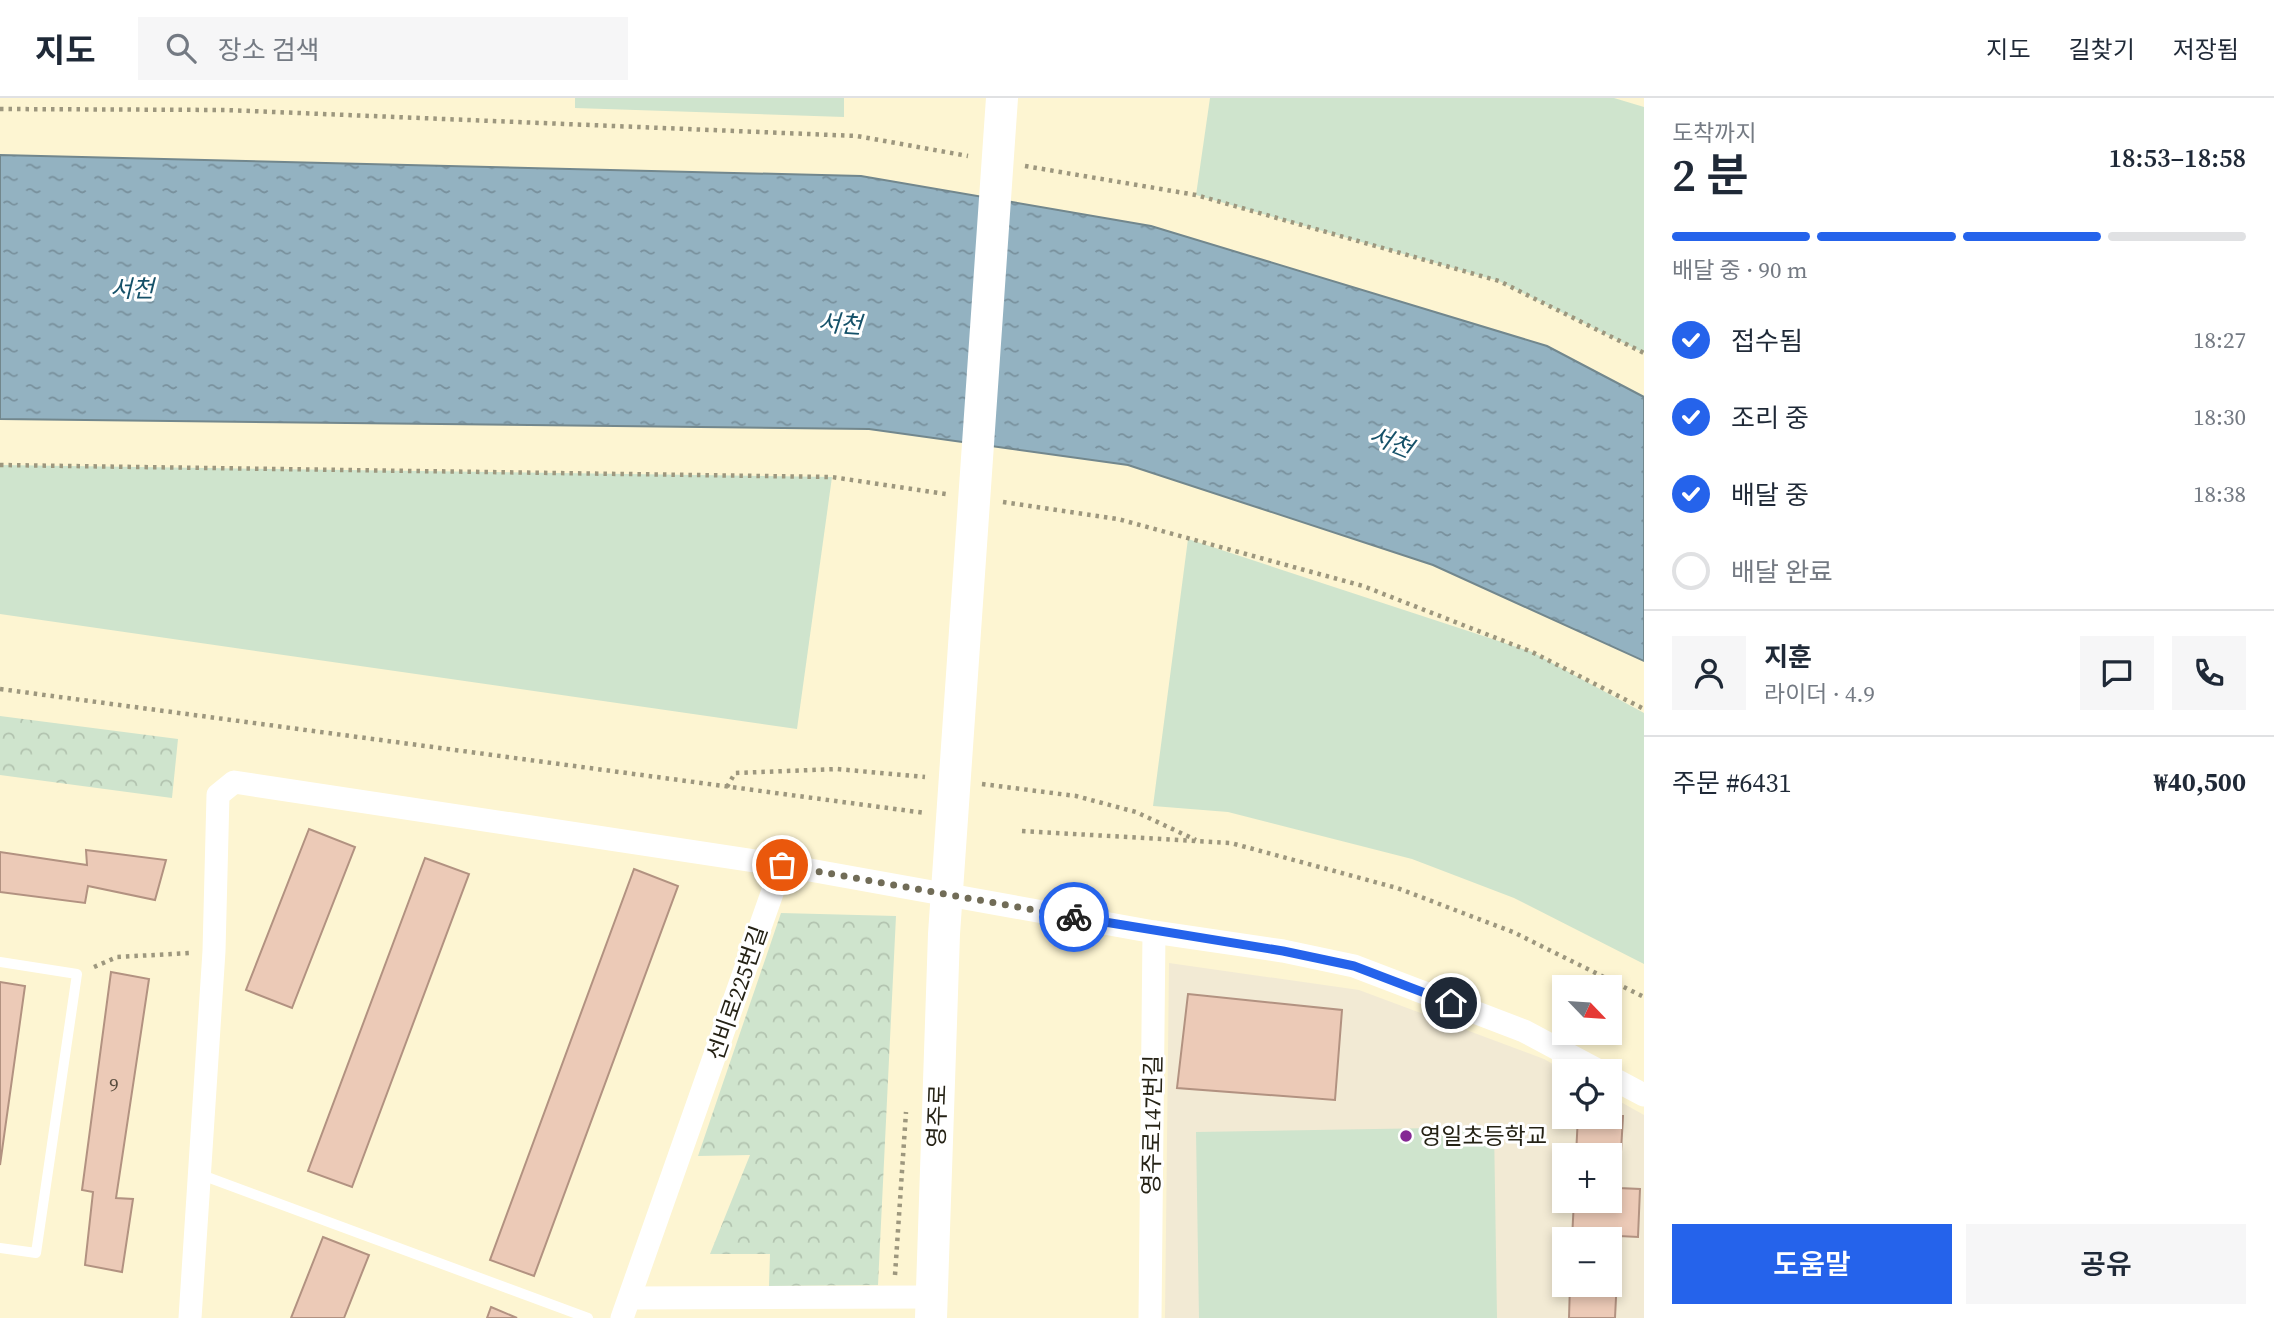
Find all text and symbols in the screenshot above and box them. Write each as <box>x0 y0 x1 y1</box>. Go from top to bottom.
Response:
search box <box>138 17 628 80</box>
text: 지도 <box>35 28 96 73</box>
icon: search <box>162 29 200 67</box>
text: 장소 검색 <box>218 32 319 68</box>
text: 지도 <box>1986 33 2031 66</box>
text: 길찾기 <box>2069 33 2135 66</box>
text: 저장됨 <box>2173 33 2239 66</box>
text: 도착까지 <box>1672 117 1757 149</box>
text: 18:53–18:58 <box>2109 140 2246 176</box>
text: 2 분 <box>1672 143 1749 206</box>
text: 배달 중 · 90 m <box>1672 254 1808 286</box>
water label: 서천 <box>110 272 157 305</box>
water label: 서천 <box>817 306 866 342</box>
icon: check <box>1672 321 1710 359</box>
text: 접수됨 <box>1731 323 1803 359</box>
text: 18:27 <box>2193 324 2246 356</box>
icon: check <box>1672 398 1710 436</box>
text: 조리 중 <box>1731 400 1809 436</box>
text: 18:30 <box>2193 401 2246 433</box>
water label: 서천 <box>1365 418 1421 466</box>
icon: check <box>1672 475 1710 513</box>
text: 배달 중 <box>1731 477 1809 513</box>
text: 18:38 <box>2193 478 2246 510</box>
text: 배달 완료 <box>1731 554 1833 590</box>
button: person <box>1672 636 1746 710</box>
button: chat <box>2080 636 2154 710</box>
button: phone <box>2172 636 2246 710</box>
text: 지훈 <box>1764 639 1812 675</box>
text: 라이더 · 4.9 <box>1764 678 1875 710</box>
text: ₩40,500 <box>2154 764 2246 800</box>
text: 주문 #6431 <box>1672 765 1792 801</box>
pin <box>752 835 812 895</box>
icon: bag <box>763 846 801 884</box>
courier <box>1039 882 1109 952</box>
icon: bike <box>1055 898 1093 936</box>
street label: 선비로225번길 <box>699 921 775 1065</box>
pin <box>1421 973 1481 1033</box>
north arrow <box>1552 975 1622 1045</box>
map controls <box>1552 975 1622 1297</box>
icon: home <box>1432 984 1470 1022</box>
street label: 영주로147번길 <box>1135 1055 1169 1195</box>
button: locate <box>1552 1059 1622 1129</box>
house number: 9 <box>109 1071 119 1097</box>
street label: 영주로 <box>920 1084 954 1148</box>
place label: 영일초등학교 <box>1420 1120 1547 1152</box>
marker: 영일초등학교 <box>1398 1128 1414 1144</box>
button: + <box>1552 1143 1622 1213</box>
button: 도움말 <box>1672 1224 1952 1304</box>
button: 공유 <box>1966 1224 2246 1304</box>
button: − <box>1552 1227 1622 1297</box>

